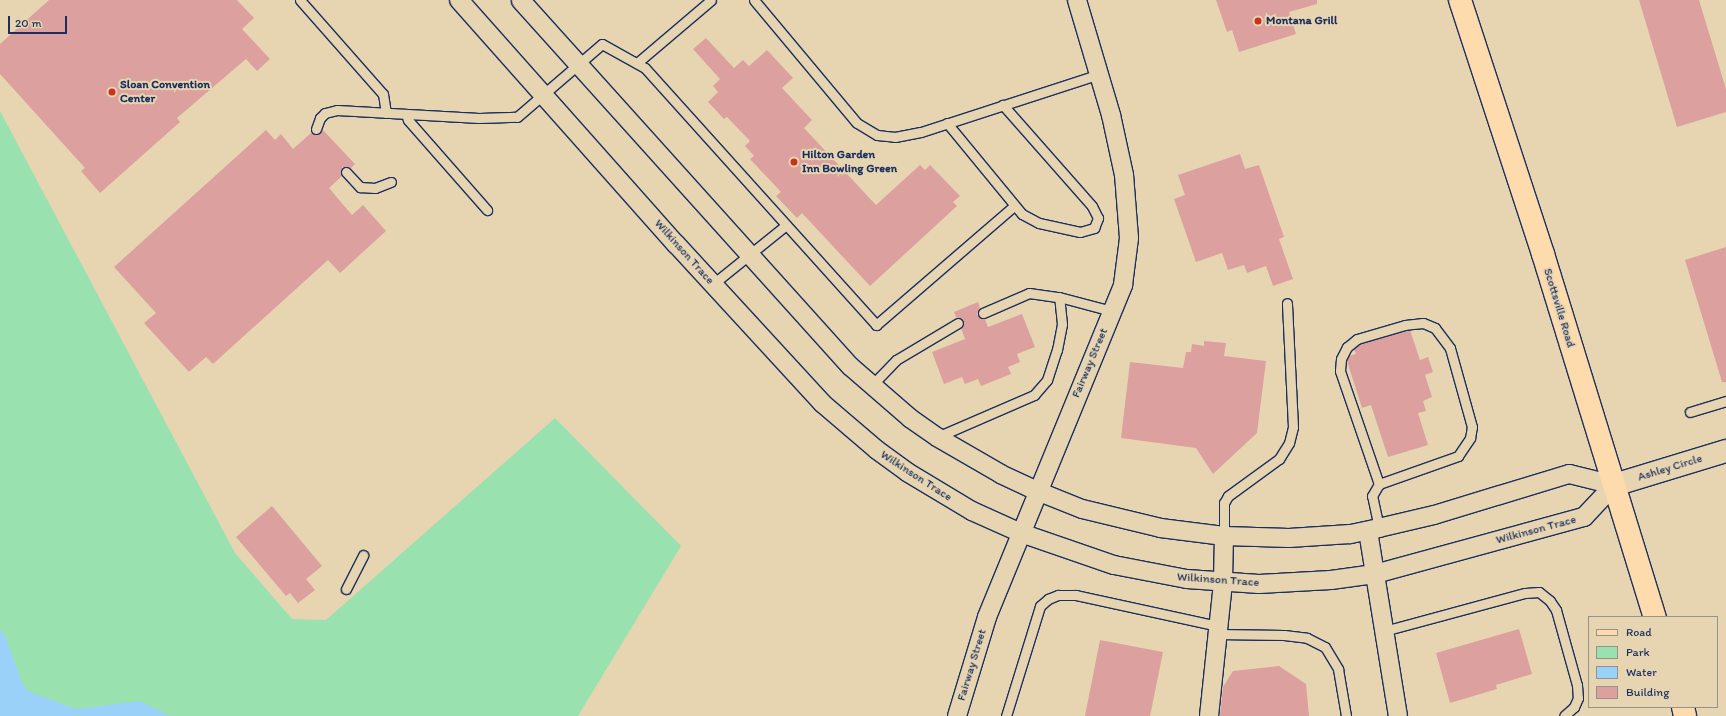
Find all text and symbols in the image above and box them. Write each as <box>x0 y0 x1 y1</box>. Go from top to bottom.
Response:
scale bar <box>10 8 69 34</box>
place label: Montana Grill <box>1266 14 1337 28</box>
text: 20 m <box>15 16 42 30</box>
marker: Montana Grill <box>1253 16 1263 26</box>
place label: Sloan Convention Center <box>120 78 210 106</box>
marker: Sloan Convention Center <box>107 87 117 97</box>
place label: Hilton Garden Inn Bowling Green <box>802 148 897 176</box>
marker: Hilton Garden Inn Bowling Green <box>789 157 799 167</box>
street label: Wilkinson Trace <box>651 217 717 287</box>
street label: Scottsville Road <box>1540 267 1578 349</box>
street label: Fairway Street <box>1069 326 1111 400</box>
street label: Wilkinson Trace <box>878 448 954 504</box>
street label: Ashley Circle <box>1636 451 1704 485</box>
street label: Wilkinson Trace <box>1495 513 1577 547</box>
street label: Wilkinson Trace <box>1177 570 1259 590</box>
legend <box>1588 616 1718 708</box>
text: Road <box>1626 625 1652 639</box>
street label: Fairway Street <box>954 627 990 703</box>
text: Park <box>1626 645 1650 659</box>
text: Water <box>1626 665 1657 679</box>
text: Building <box>1626 685 1669 699</box>

